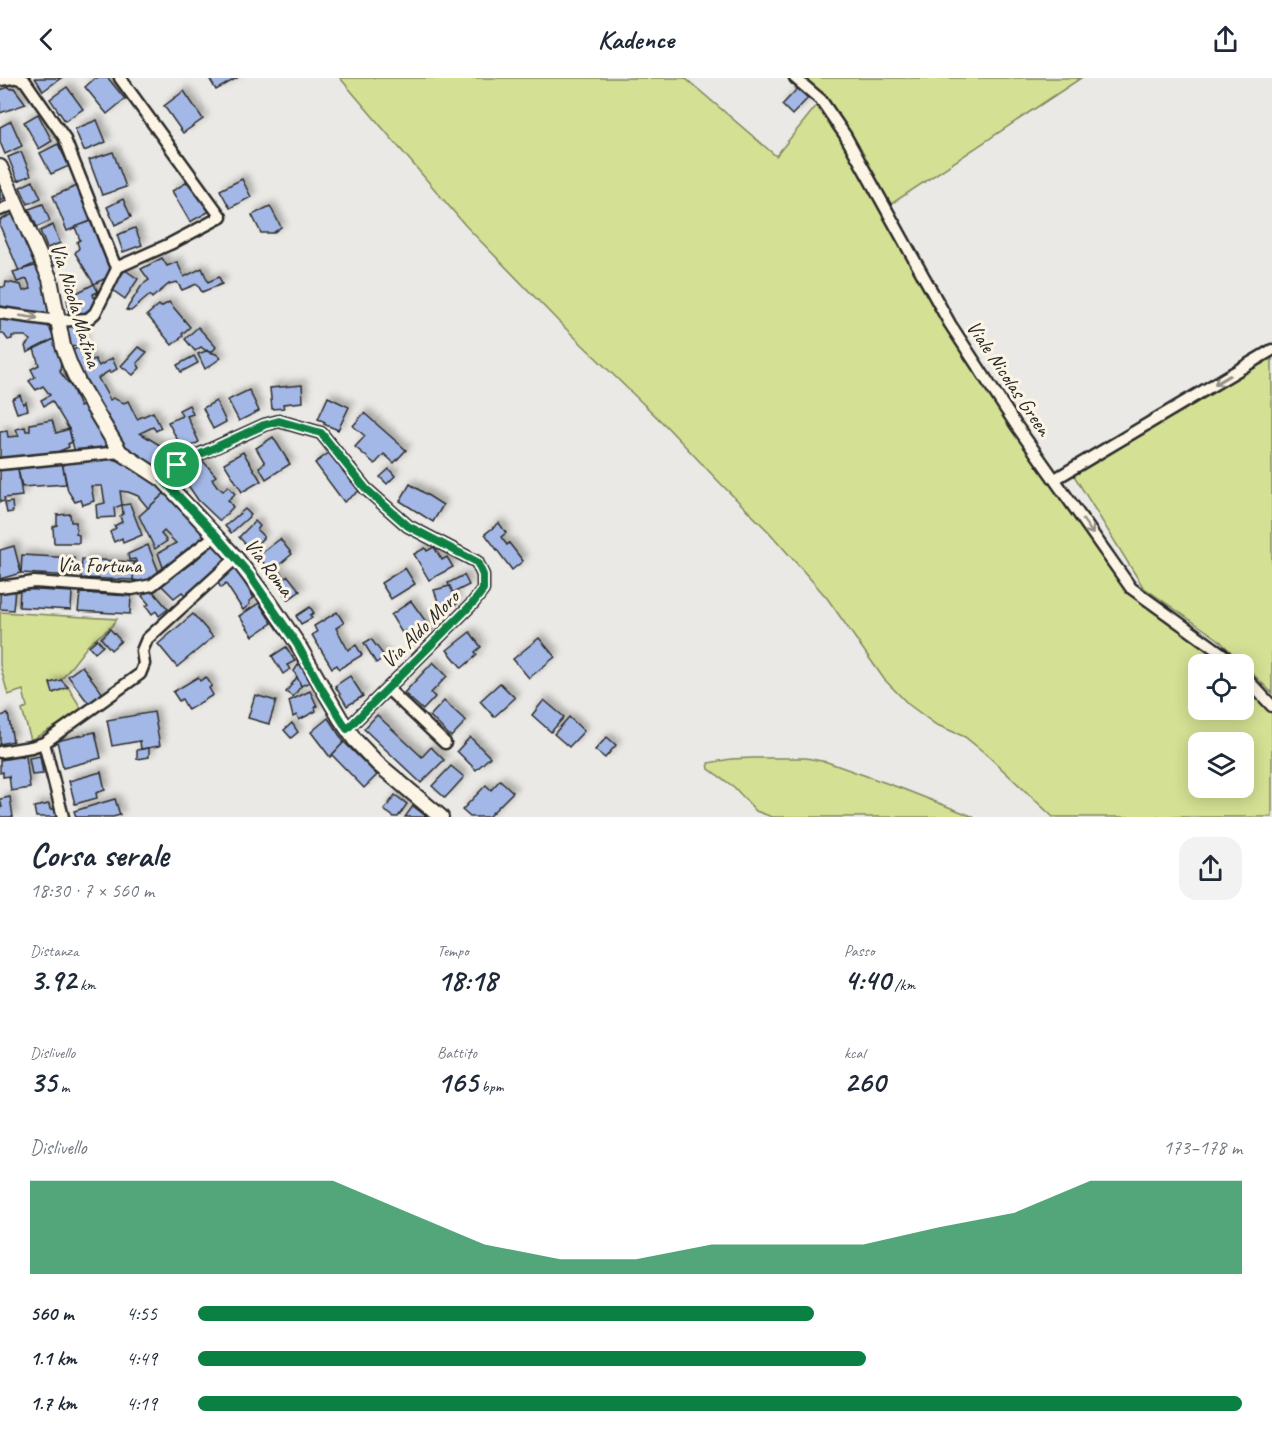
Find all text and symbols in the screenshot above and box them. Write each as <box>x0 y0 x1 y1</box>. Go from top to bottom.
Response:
text: Kadence <box>598 22 674 56</box>
icon: back <box>30 23 63 56</box>
icon: share <box>1209 23 1242 56</box>
street label: Via Nicola Matina <box>45 240 108 371</box>
one-way arrow <box>19 312 39 323</box>
street label: Viale Nicolas Green <box>961 315 1058 442</box>
one-way arrow <box>1214 374 1231 386</box>
pin <box>151 439 202 490</box>
icon: arrive <box>160 448 193 481</box>
one-way arrow <box>1082 519 1094 535</box>
street label: Via Roma <box>239 533 300 603</box>
street label: Via Fortuna <box>57 551 143 579</box>
street label: Via Aldo Moro <box>375 583 466 674</box>
map controls <box>1188 654 1254 798</box>
button: locate <box>1188 654 1254 720</box>
button: layers <box>1188 732 1254 798</box>
text: Corsa serale <box>30 834 169 876</box>
button: share <box>1179 837 1242 900</box>
text: 18:30 · 7 × 560 m <box>30 878 154 903</box>
text: Distanza <box>30 941 78 961</box>
text: Tempo <box>437 941 469 961</box>
text: Passo <box>844 941 874 961</box>
text: 3.92 <box>30 961 76 999</box>
text: 18:18 <box>437 961 497 999</box>
text: 4:40 <box>844 961 890 999</box>
text: km <box>76 975 96 995</box>
text: /km <box>890 975 915 995</box>
text: Dislivello <box>30 1043 75 1063</box>
text: Battito <box>437 1043 477 1063</box>
text: kcal <box>844 1043 865 1063</box>
text: 35 <box>30 1063 57 1101</box>
text: 165 <box>437 1063 478 1101</box>
text: 260 <box>844 1063 885 1101</box>
text: m <box>57 1077 69 1097</box>
text: bpm <box>478 1077 504 1097</box>
text: Dislivello <box>30 1135 86 1160</box>
text: 173–178 m <box>1163 1135 1242 1160</box>
text: 560 m <box>30 1301 73 1326</box>
text: 4:55 <box>126 1301 157 1326</box>
text: 1.1 km <box>30 1346 77 1371</box>
text: 4:49 <box>126 1346 157 1371</box>
text: 1.7 km <box>30 1391 76 1416</box>
text: 4:19 <box>126 1391 157 1416</box>

